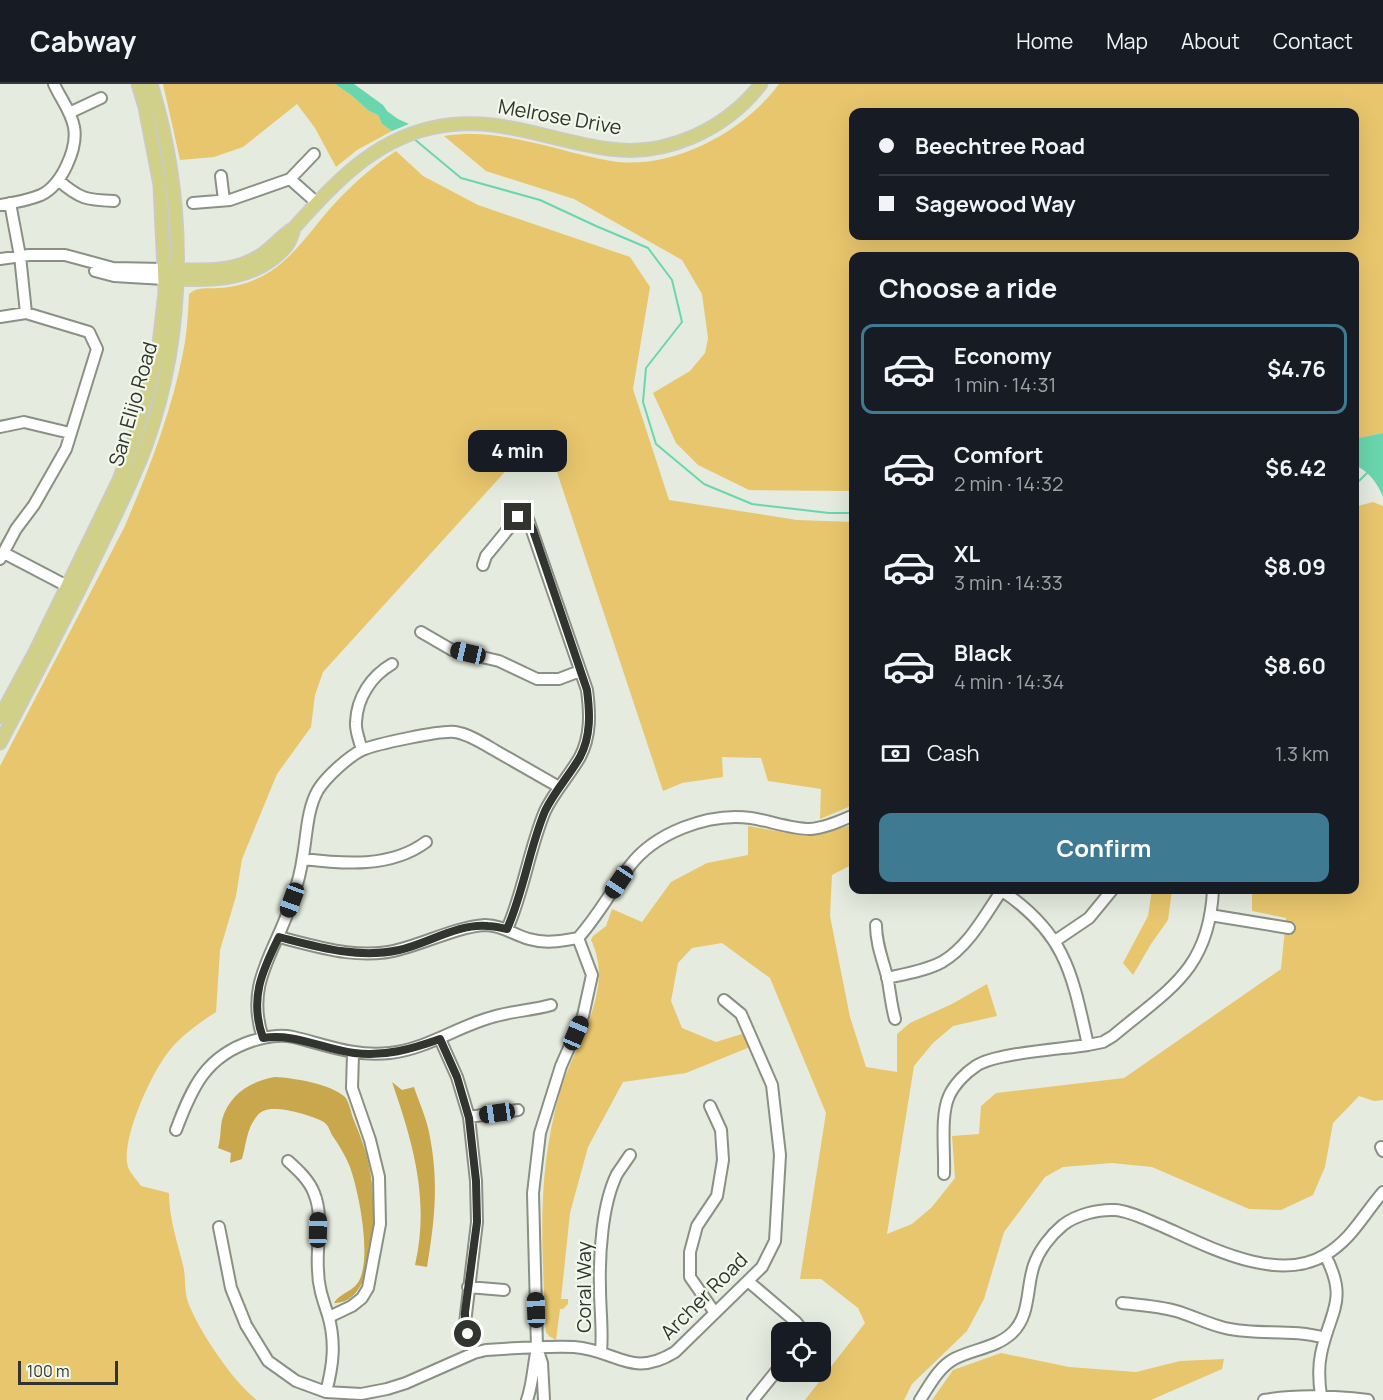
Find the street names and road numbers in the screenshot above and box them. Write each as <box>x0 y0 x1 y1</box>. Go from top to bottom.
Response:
street label: Melrose Drive <box>496 92 624 141</box>
street label: San Elijo Road <box>102 338 163 469</box>
street label: Coral Way <box>570 1241 597 1333</box>
street label: Archer Road <box>654 1246 753 1345</box>

